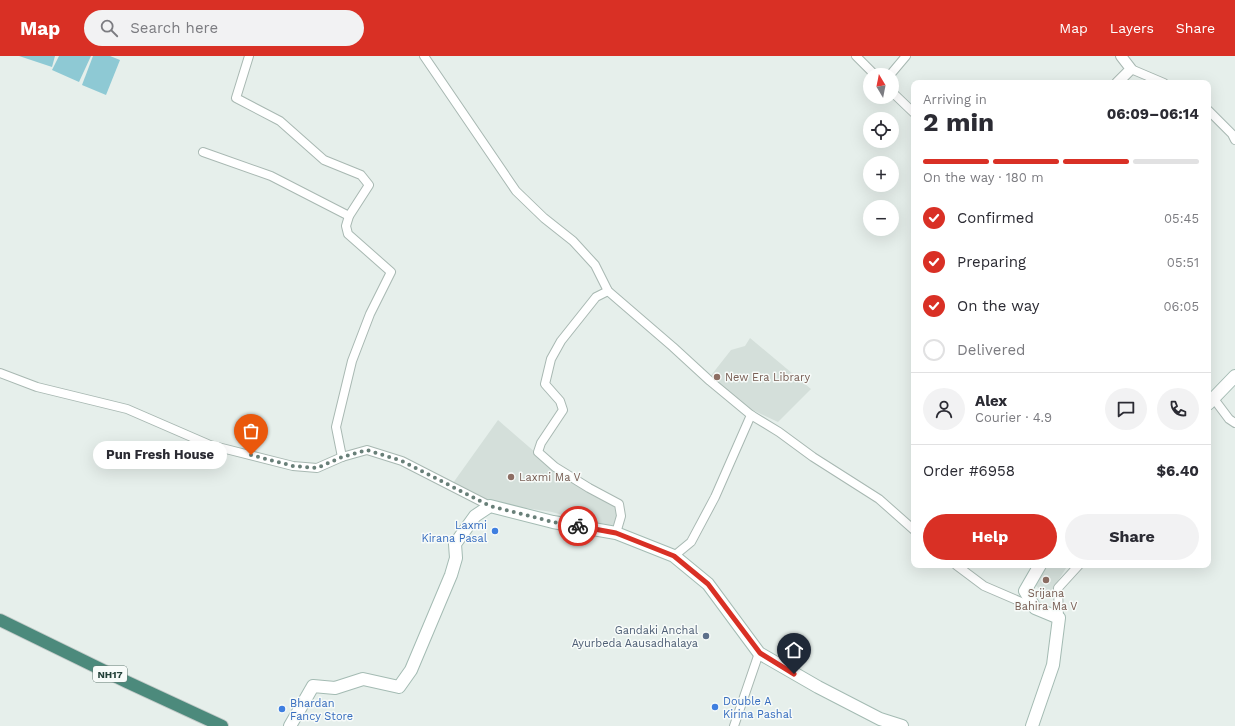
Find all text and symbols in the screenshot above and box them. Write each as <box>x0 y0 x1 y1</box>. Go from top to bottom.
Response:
search box <box>84 10 364 46</box>
text: Map <box>20 17 60 40</box>
icon: search <box>98 17 120 39</box>
text: Search here <box>130 19 218 37</box>
text: Map <box>1059 20 1088 36</box>
text: Layers <box>1110 20 1154 36</box>
text: Share <box>1176 20 1215 36</box>
north arrow <box>863 68 899 104</box>
map controls <box>863 68 899 236</box>
text: Arriving in <box>923 92 987 107</box>
text: 06:09–06:14 <box>1107 105 1199 123</box>
text: 2 min <box>923 107 994 137</box>
button: locate <box>863 112 899 148</box>
button: + <box>863 156 899 192</box>
text: On the way · 180 m <box>923 170 1044 185</box>
button: − <box>863 200 899 236</box>
icon: check <box>923 207 945 229</box>
text: Confirmed <box>957 209 1034 227</box>
text: 05:45 <box>1164 211 1199 226</box>
icon: check <box>923 251 945 273</box>
text: Preparing <box>957 253 1026 271</box>
text: 05:51 <box>1167 255 1199 270</box>
icon: check <box>923 295 945 317</box>
text: On the way <box>957 297 1039 315</box>
text: 06:05 <box>1164 299 1199 314</box>
text: Delivered <box>957 341 1025 359</box>
place label: New Era Library <box>725 371 810 384</box>
marker: New Era Library <box>712 372 722 382</box>
button: person <box>923 388 965 430</box>
button: chat <box>1105 388 1147 430</box>
button: phone <box>1157 388 1199 430</box>
text: Alex <box>975 392 1007 410</box>
text: Courier · 4.9 <box>975 410 1052 425</box>
pin <box>234 414 268 455</box>
icon: bag <box>240 420 262 442</box>
callout: Pun Fresh House <box>93 441 227 469</box>
text: Pun Fresh House <box>106 447 214 462</box>
text: Order #6958 <box>923 462 1015 480</box>
text: $6.40 <box>1157 462 1199 480</box>
place label: Laxmi Ma V <box>519 471 581 484</box>
marker: Laxmi Ma V <box>506 472 516 482</box>
courier <box>558 506 598 546</box>
button: Help <box>923 514 1057 560</box>
button: Share <box>1065 514 1199 560</box>
icon: bike <box>567 515 589 537</box>
place label: Laxmi Kirana Pasal <box>421 519 488 545</box>
marker: Laxmi Kirana Pasal <box>490 526 500 536</box>
marker: Srijana Bahira Ma V <box>1041 575 1051 585</box>
place label: Srijana Bahira Ma V <box>1014 587 1078 613</box>
place label: Gandaki Anchal Ayurbeda Aausadhalaya <box>572 624 699 650</box>
marker: Gandaki Anchal Ayurbeda Aausadhalaya <box>701 631 711 641</box>
pin <box>777 633 811 674</box>
icon: home <box>783 639 805 661</box>
road number: NH17 <box>93 666 127 682</box>
place label: Double A Kirina Pashal <box>723 695 793 721</box>
place label: Bhardan Fancy Store <box>290 697 353 723</box>
marker: Double A Kirina Pashal <box>710 702 720 712</box>
marker: Bhardan Fancy Store <box>277 704 287 714</box>

